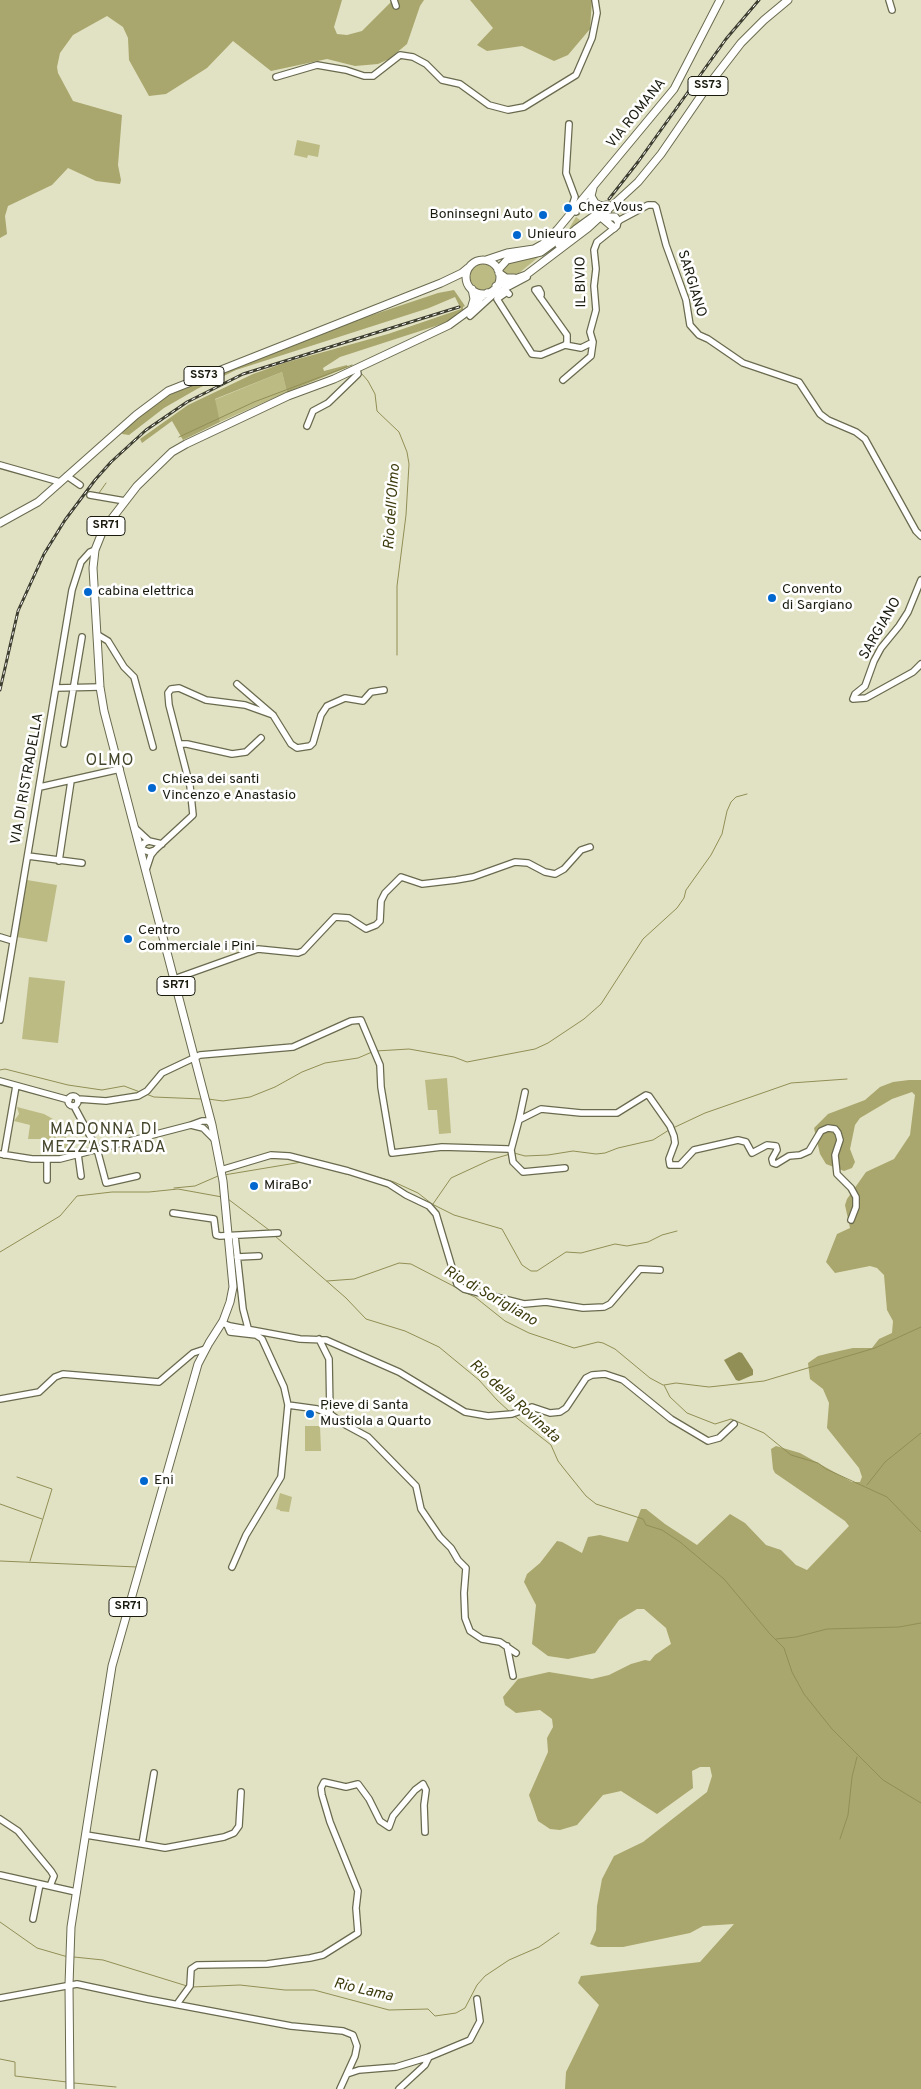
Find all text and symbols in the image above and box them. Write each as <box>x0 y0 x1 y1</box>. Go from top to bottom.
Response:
street label: VIA ROMANA <box>604 76 670 152</box>
road number: SS73 <box>688 76 728 95</box>
place label: Chez Vous <box>578 200 643 216</box>
marker: Chez Vous <box>562 202 574 214</box>
place label: Boninsegni Auto <box>429 207 533 223</box>
marker: Boninsegni Auto <box>537 209 549 221</box>
place label: Unieuro <box>527 227 577 243</box>
marker: Unieuro <box>511 229 523 241</box>
street label: SARGIANO <box>673 249 709 319</box>
street label: IL BIVIO <box>573 256 591 308</box>
road number: SS73 <box>184 366 224 386</box>
water label: Rio dell'Olmo <box>381 464 405 550</box>
road number: SR71 <box>87 516 125 536</box>
place label: Convento di Sargiano <box>782 582 853 614</box>
place label: cabina elettrica <box>98 584 194 600</box>
marker: cabina elettrica <box>82 586 94 598</box>
marker: Convento di Sargiano <box>766 592 778 604</box>
street label: SARGIANO <box>856 595 906 663</box>
street label: VIA DI RISTRADELLA <box>8 712 48 846</box>
district label: OLMO <box>85 752 135 772</box>
place label: Chiesa dei santi Vincenzo e Anastasio <box>162 772 296 804</box>
marker: Chiesa dei santi Vincenzo e Anastasio <box>146 782 158 794</box>
place label: Centro Commerciale i Pini <box>138 923 255 956</box>
marker: Centro Commerciale i Pini <box>122 933 134 945</box>
road number: SR71 <box>157 976 195 996</box>
district label: MADONNA DI MEZZASTRADA <box>40 1121 168 1159</box>
place label: MiraBo' <box>264 1178 311 1194</box>
marker: MiraBo' <box>248 1180 260 1192</box>
water label: Rio di Sorigliano <box>440 1263 540 1331</box>
water label: Rio della Rovinata <box>465 1357 563 1447</box>
place label: Pieve di Santa Mustiola a Quarto <box>320 1398 431 1430</box>
marker: Pieve di Santa Mustiola a Quarto <box>304 1408 316 1420</box>
place label: Eni <box>154 1473 174 1489</box>
marker: Eni <box>138 1475 150 1487</box>
road number: SR71 <box>109 1598 147 1616</box>
water label: Rio Lama <box>332 1975 394 2007</box>

